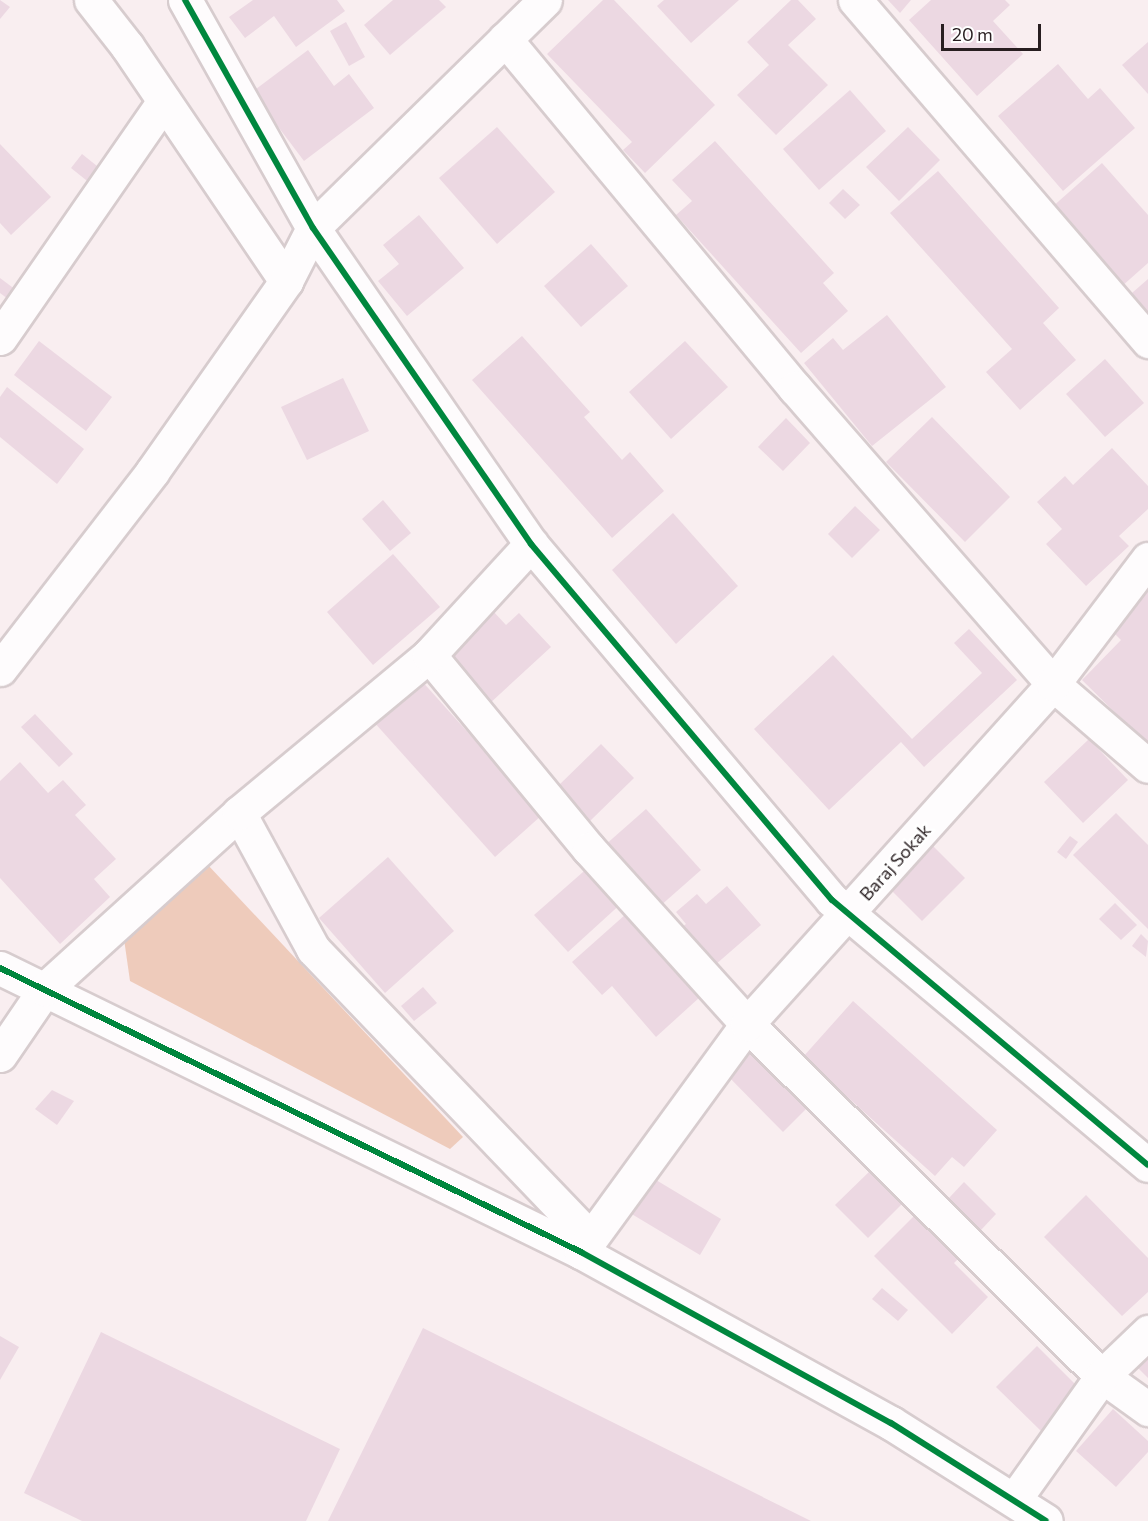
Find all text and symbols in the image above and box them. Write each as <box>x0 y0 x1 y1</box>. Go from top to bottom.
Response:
scale bar <box>944 12 1044 50</box>
text: 20 m <box>952 23 993 45</box>
street label: Baraj Sokak <box>855 819 935 905</box>

